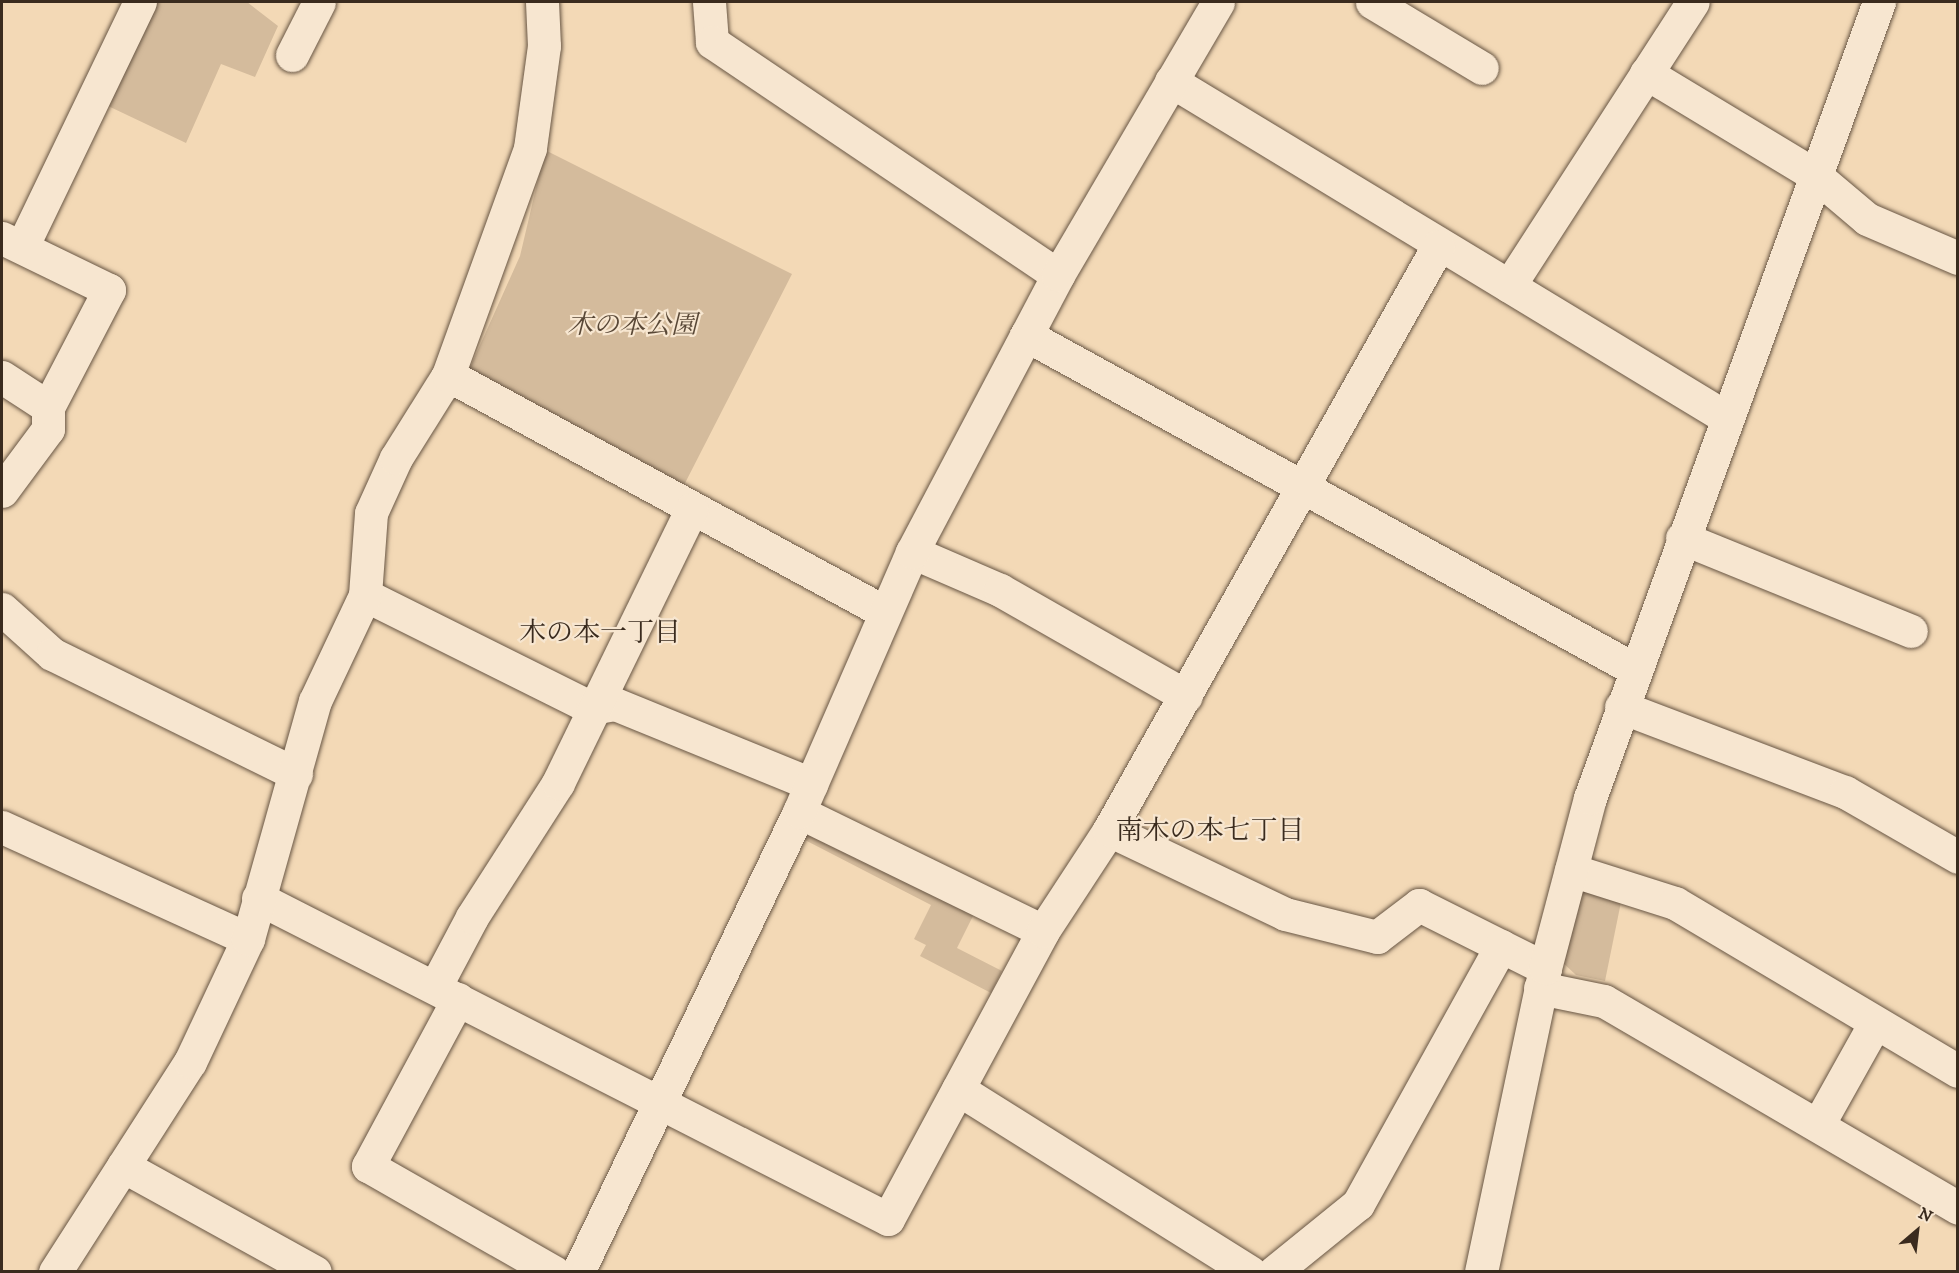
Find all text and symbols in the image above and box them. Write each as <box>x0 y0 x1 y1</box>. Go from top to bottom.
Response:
park label: 木の本公園 <box>567 310 697 342</box>
district label: 木の本一丁目 <box>519 618 681 650</box>
district label: 南木の本七丁目 <box>1116 816 1304 848</box>
north arrow <box>1887 1201 1947 1261</box>
text: N <box>1915 1203 1936 1227</box>

